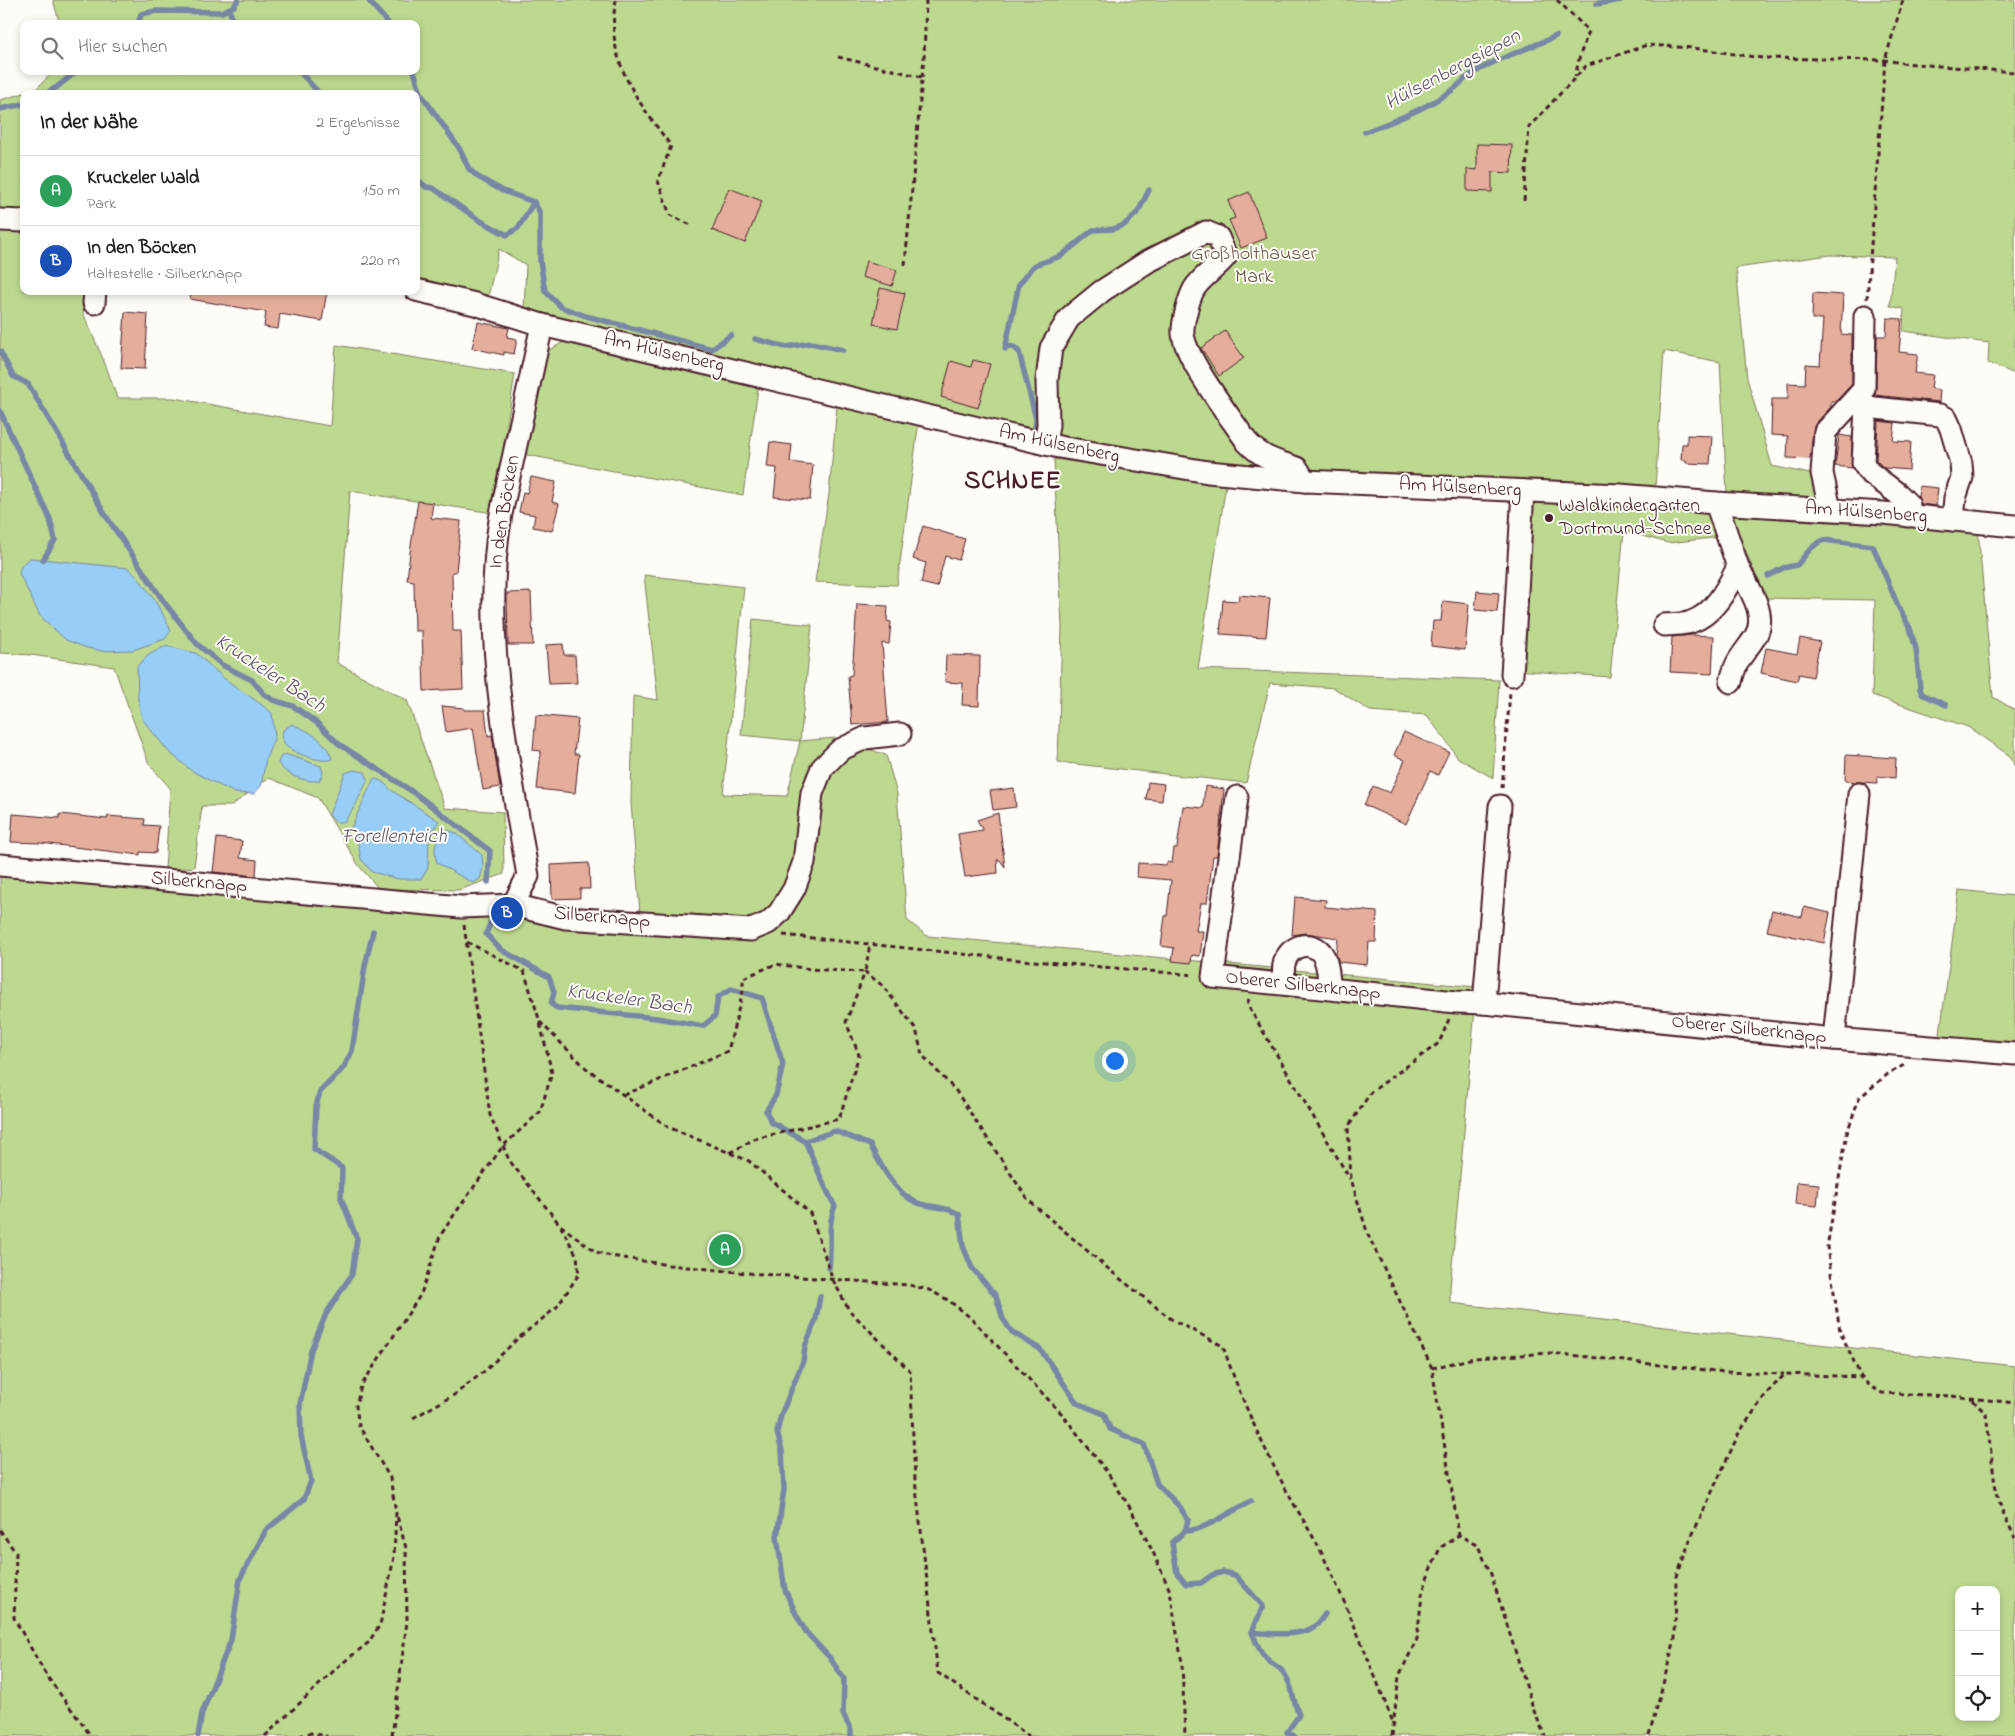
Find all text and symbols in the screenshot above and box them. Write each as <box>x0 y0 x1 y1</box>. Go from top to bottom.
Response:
search box <box>20 20 420 75</box>
water label: Hülsenbergsiepen <box>1380 21 1527 119</box>
icon: search <box>38 34 66 62</box>
text: Hier suchen <box>78 34 167 61</box>
text: In der Nähe <box>40 108 138 138</box>
text: 2 Ergebnisse <box>316 111 400 135</box>
text: Kruckeler Wald <box>87 165 199 192</box>
text: A <box>51 179 61 203</box>
text: 150 m <box>362 179 400 203</box>
text: Park <box>87 192 116 216</box>
text: In den Böcken <box>87 235 196 262</box>
park label: Großholthauser Mark <box>1191 240 1317 292</box>
text: B <box>51 249 61 273</box>
text: 220 m <box>361 249 400 273</box>
text: Haltestelle · Silberknapp <box>87 262 242 286</box>
street label: Am Hülsenberg <box>601 325 727 382</box>
street label: Am Hülsenberg <box>996 418 1122 473</box>
street label: In den Böcken <box>482 453 528 571</box>
district label: SCHNEE <box>964 464 1062 500</box>
street label: Am Hülsenberg <box>1398 470 1522 507</box>
place label: Waldkindergarten Dortmund-Schnee <box>1558 492 1712 544</box>
street label: Am Hülsenberg <box>1804 494 1928 533</box>
marker: Waldkindergarten Dortmund-Schnee <box>1543 512 1555 524</box>
water label: Kruckeler Bach <box>209 627 332 721</box>
water label: Forellenteich <box>342 822 447 852</box>
street label: Silberknapp <box>150 864 249 902</box>
pin: B <box>491 894 523 932</box>
street label: Silberknapp <box>553 899 652 937</box>
street label: Oberer Silberknapp <box>1224 963 1382 1009</box>
water label: Kruckeler Bach <box>565 976 695 1024</box>
street label: Oberer Silberknapp <box>1670 1007 1828 1053</box>
your location <box>1102 1048 1128 1074</box>
pin: A <box>709 1231 741 1269</box>
map controls <box>1955 1586 2000 1721</box>
button: + <box>1955 1586 2000 1631</box>
button: − <box>1955 1631 2000 1676</box>
button: locate <box>1955 1676 2000 1721</box>

